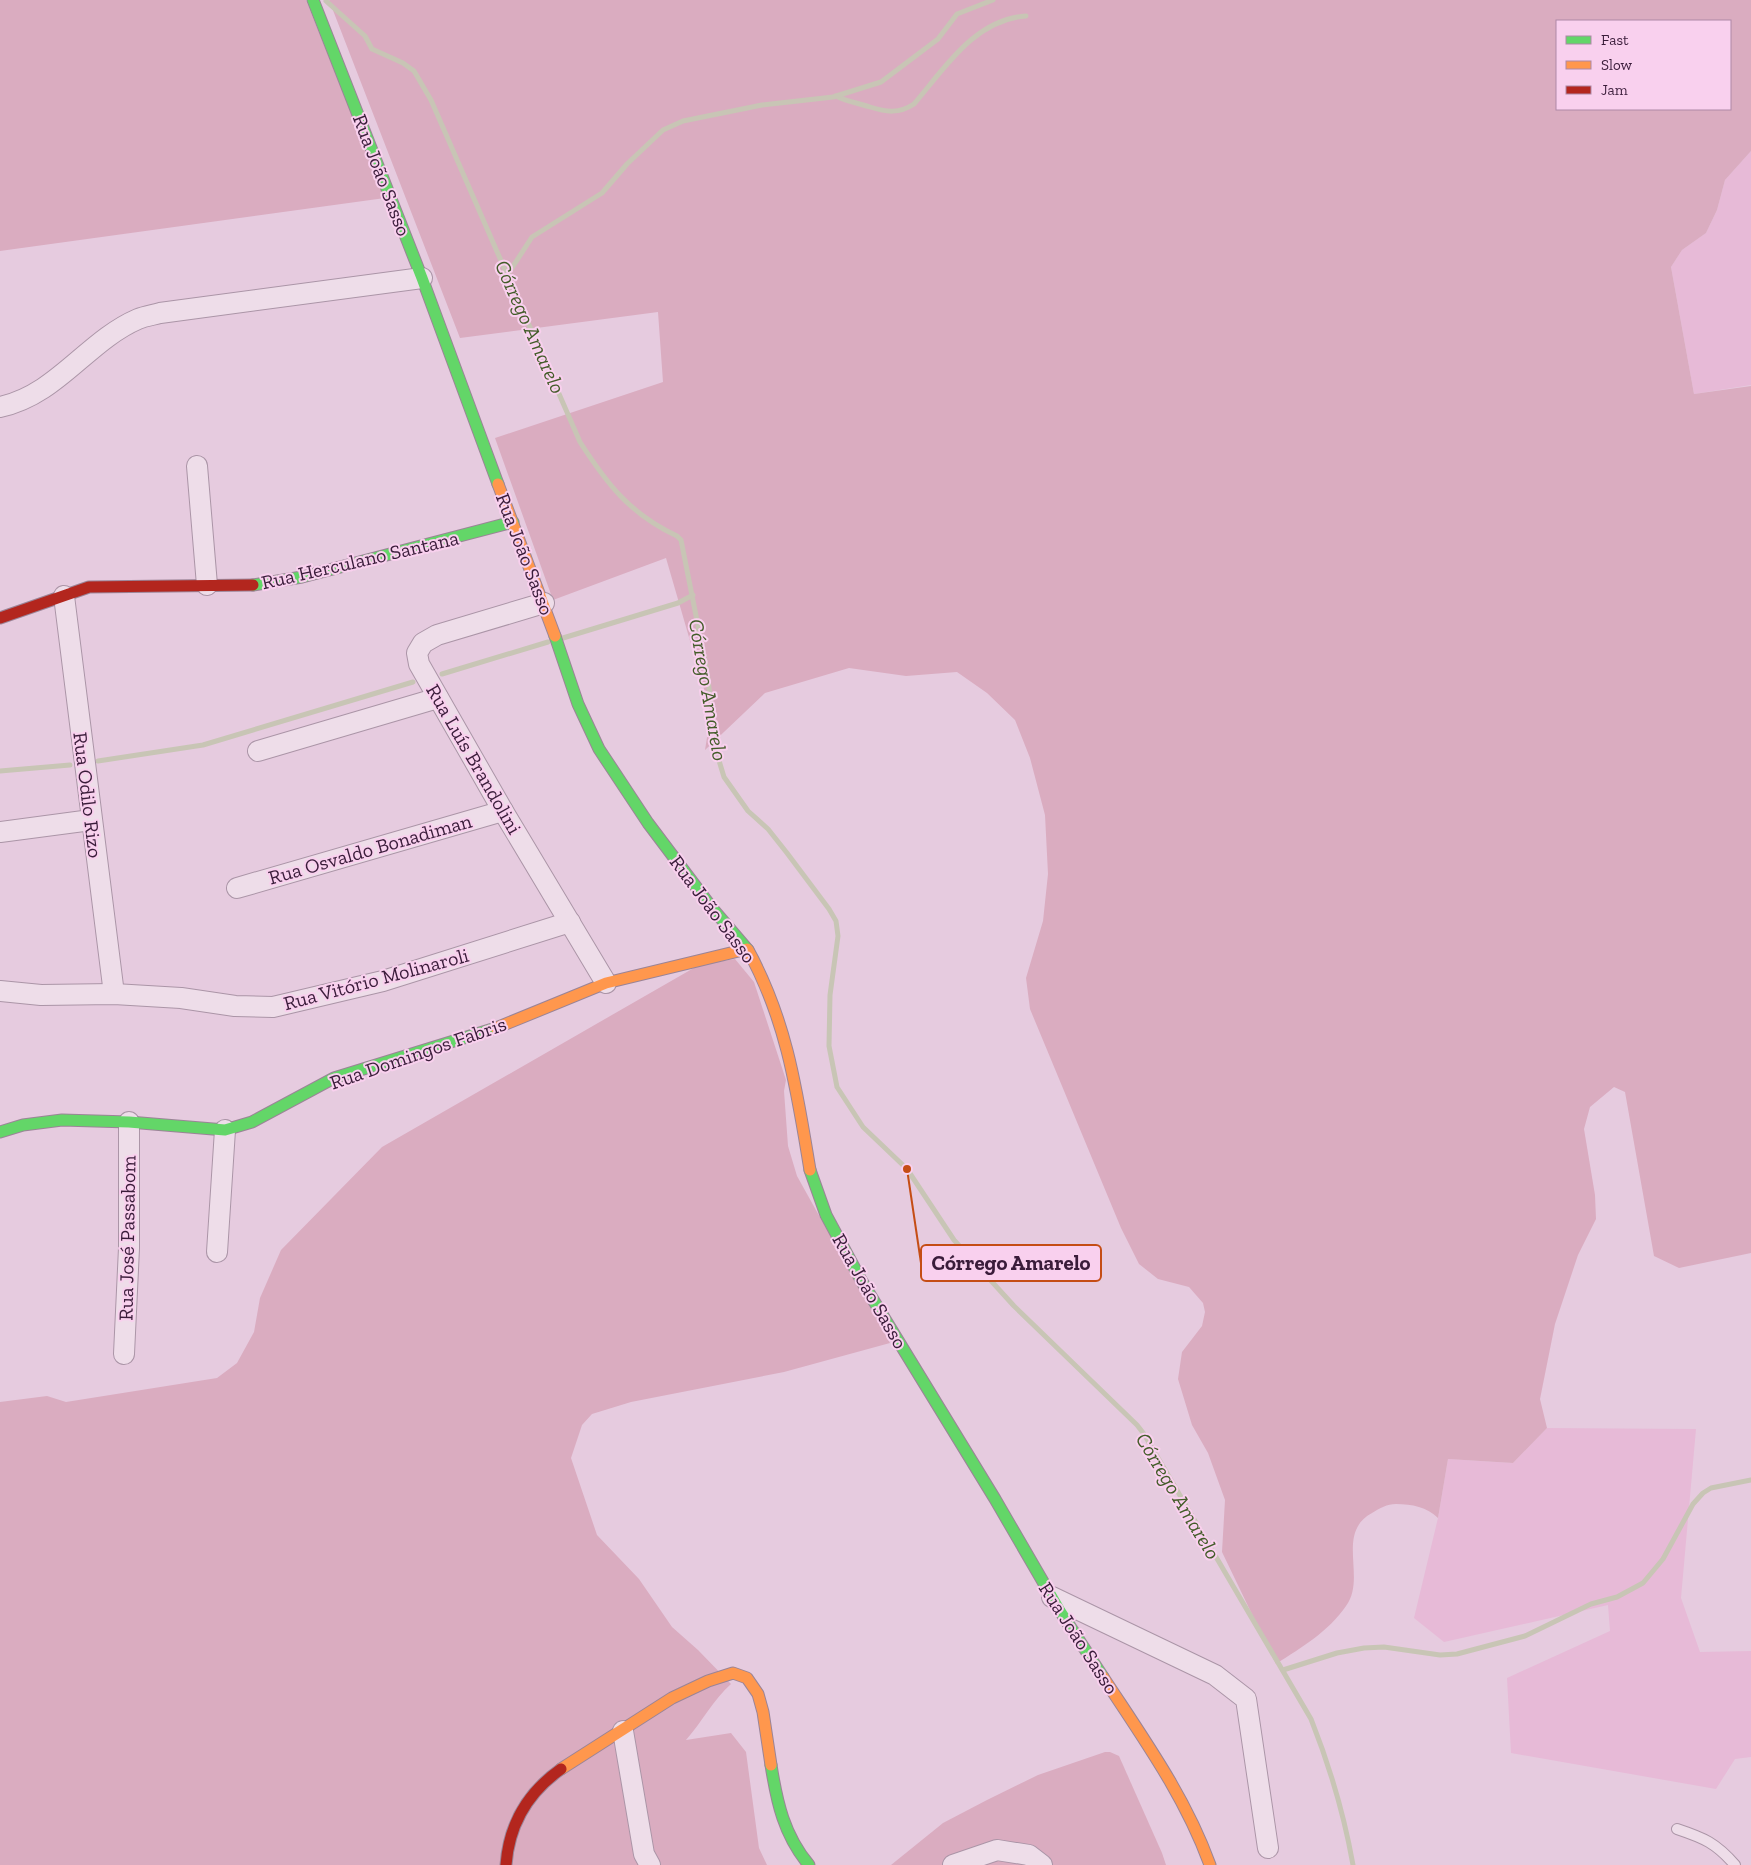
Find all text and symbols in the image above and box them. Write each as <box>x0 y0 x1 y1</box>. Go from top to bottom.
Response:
legend <box>1556 20 1731 110</box>
text: Fast <box>1601 31 1629 49</box>
text: Slow <box>1601 56 1633 74</box>
text: Jam <box>1601 81 1628 99</box>
street label: Rua João Sasso <box>348 111 416 239</box>
water label: Córrego Amarelo <box>490 256 571 397</box>
street label: Rua João Sasso <box>491 490 559 618</box>
street label: Rua Herculano Santana <box>259 526 461 594</box>
water label: Córrego Amarelo <box>684 617 733 763</box>
street label: Rua Luís Brandolini <box>421 680 527 839</box>
street label: Rua Odilo Rizo <box>68 731 108 859</box>
street label: Rua Osvaldo Bonadiman <box>266 808 475 890</box>
street label: Rua João Sasso <box>665 850 761 968</box>
street label: Rua Vitório Molinaroli <box>281 943 472 1015</box>
street label: Rua Domingos Fabris <box>327 1012 509 1094</box>
street label: Rua José Passabom <box>114 1154 140 1321</box>
street label: Rua João Sasso <box>827 1229 913 1353</box>
callout: Córrego Amarelo <box>921 1245 1101 1281</box>
text: Córrego Amarelo <box>931 1250 1091 1275</box>
water label: Córrego Amarelo <box>1131 1428 1226 1564</box>
street label: Rua João Sasso <box>1034 1577 1124 1699</box>

